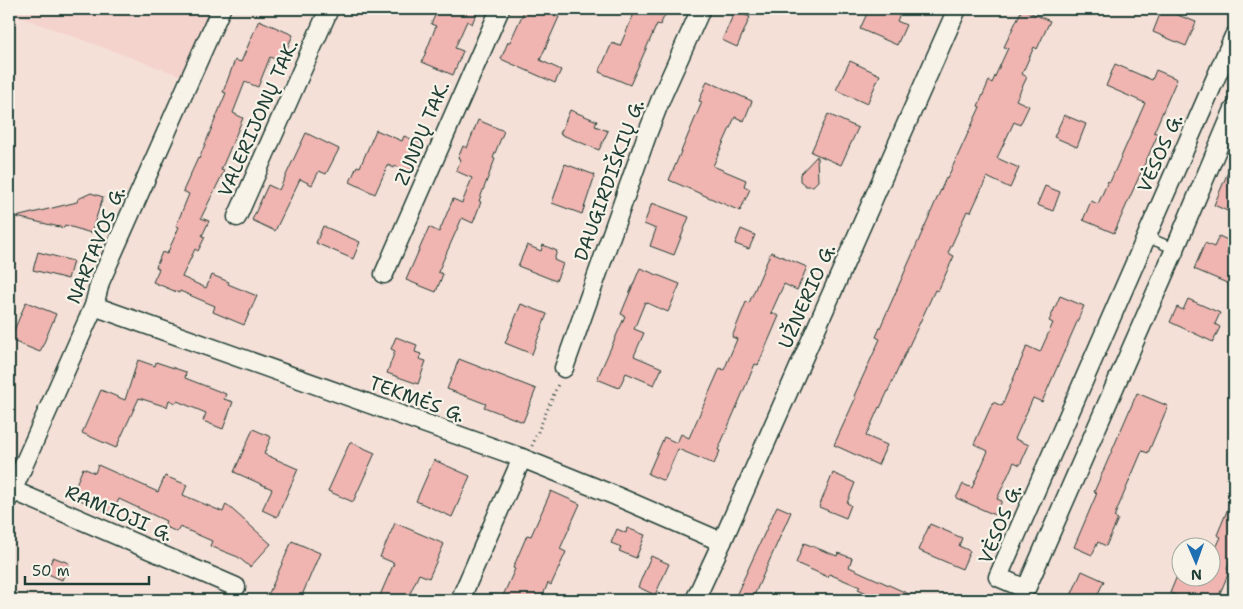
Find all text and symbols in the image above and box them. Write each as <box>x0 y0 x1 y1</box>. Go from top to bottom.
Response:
street label: VALERIJONŲ TAK. <box>212 35 304 201</box>
street label: ZUNDŲ TAK. <box>389 77 455 189</box>
street label: DAUGIRDIŠKIŲ G. <box>567 95 650 264</box>
street label: VĖSOS G. <box>1132 110 1188 196</box>
street label: NARTAVOS G. <box>61 182 131 308</box>
street label: UŽNERIO G. <box>772 239 841 352</box>
street label: TEKMĖS G. <box>366 370 468 428</box>
street label: RAMIOJI G. <box>61 479 177 547</box>
street label: VĖSOS G. <box>973 480 1027 568</box>
north arrow <box>1170 536 1220 586</box>
scale bar <box>25 554 149 586</box>
text: 50 m <box>32 561 70 581</box>
text: N <box>1191 566 1202 584</box>

